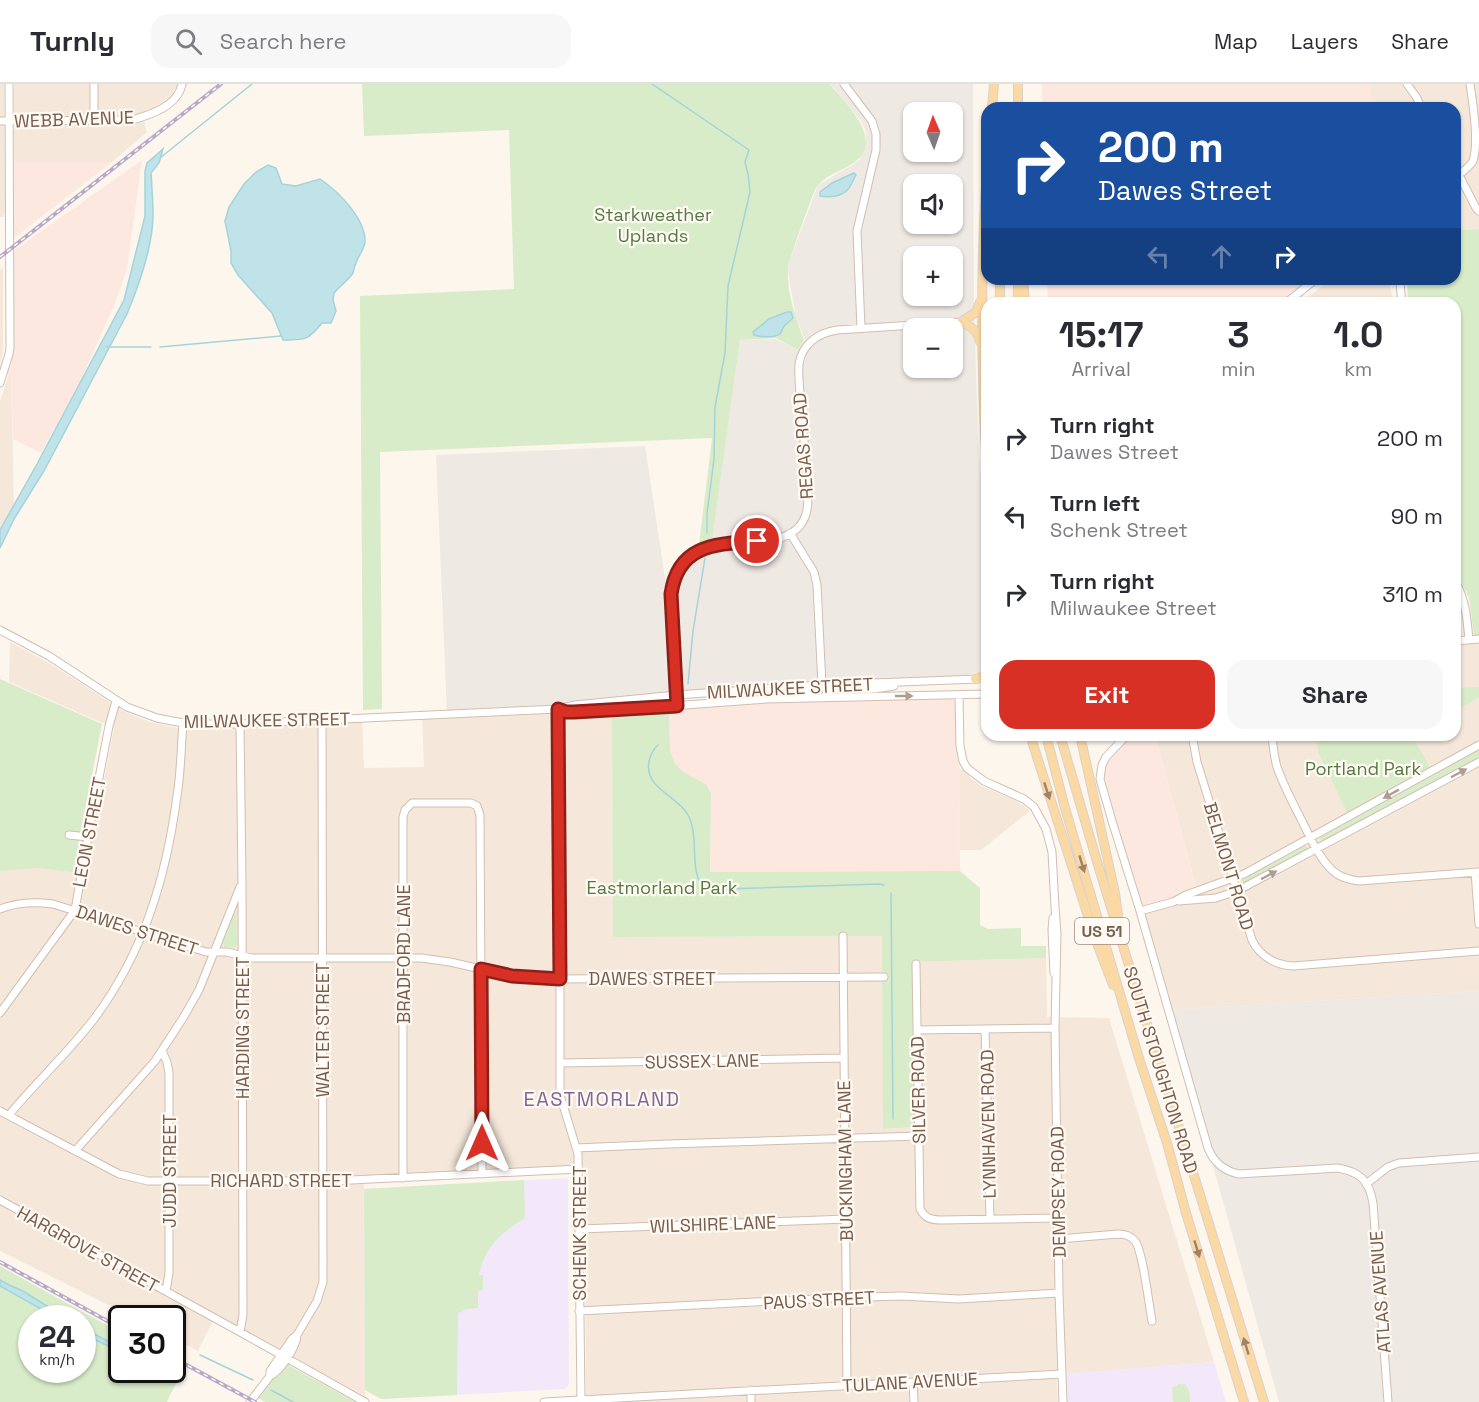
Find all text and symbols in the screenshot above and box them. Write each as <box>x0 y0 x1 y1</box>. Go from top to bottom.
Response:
search box <box>151 14 571 68</box>
text: Turnly <box>30 23 115 59</box>
icon: search <box>172 25 205 58</box>
text: Search here <box>220 27 347 55</box>
text: Map <box>1214 28 1258 55</box>
text: Layers <box>1291 28 1358 55</box>
text: Share <box>1391 28 1449 55</box>
north arrow <box>903 102 963 162</box>
map controls <box>903 102 963 378</box>
street label: WEBB AVENUE <box>14 105 134 133</box>
text: 200 m <box>1098 121 1224 174</box>
icon: right <box>999 126 1077 204</box>
text: Dawes Street <box>1098 173 1272 208</box>
button: sound <box>903 174 963 234</box>
park label: Starkweather Uplands <box>594 203 712 247</box>
icon: left <box>1142 240 1175 273</box>
icon: ahead <box>1205 240 1238 273</box>
icon: right <box>1268 240 1301 273</box>
button: + <box>903 246 963 306</box>
text: 15:17 <box>1059 312 1144 358</box>
text: 3 <box>1228 312 1249 358</box>
text: 1.0 <box>1333 312 1383 358</box>
button: − <box>903 318 963 378</box>
text: Arrival <box>1071 356 1131 382</box>
text: min <box>1221 356 1256 382</box>
text: km <box>1344 356 1372 382</box>
street label: REGAS ROAD <box>788 392 818 500</box>
text: Turn right <box>1050 411 1155 439</box>
icon: right <box>999 422 1032 455</box>
text: 200 m <box>1377 424 1443 452</box>
text: Dawes Street <box>1050 439 1179 465</box>
text: Turn left <box>1050 489 1140 517</box>
icon: left <box>999 500 1032 533</box>
text: 90 m <box>1391 502 1443 530</box>
pin <box>731 515 782 566</box>
text: Schenk Street <box>1050 517 1188 543</box>
icon: arrive <box>740 524 773 557</box>
text: Turn right <box>1050 567 1155 595</box>
icon: right <box>999 578 1032 611</box>
text: 310 m <box>1382 580 1443 608</box>
text: Milwaukee Street <box>1050 595 1217 621</box>
button: Exit <box>999 660 1215 729</box>
button: Share <box>1227 660 1443 729</box>
street label: MILWAUKEE STREET <box>706 672 874 704</box>
one-way arrow <box>894 691 913 701</box>
street label: MILWAUKEE STREET <box>183 707 351 733</box>
park label: Portland Park <box>1305 757 1421 780</box>
one-way arrow <box>1450 768 1468 778</box>
street label: LEON STREET <box>67 775 111 889</box>
one-way arrow <box>1043 782 1052 800</box>
one-way arrow <box>1382 789 1399 799</box>
street label: BELMONT ROAD <box>1199 799 1259 933</box>
one-way arrow <box>1078 855 1087 873</box>
one-way arrow <box>1260 870 1277 880</box>
park label: Eastmorland Park <box>587 876 738 899</box>
street label: BRADFORD LANE <box>392 884 415 1024</box>
street label: DAWES STREET <box>73 899 202 961</box>
road number: US 51 <box>1075 918 1129 944</box>
street label: HARDING STREET <box>231 956 254 1099</box>
street label: WALTER STREET <box>311 962 334 1097</box>
street label: SOUTH STOUGHTON ROAD <box>1119 964 1203 1176</box>
street label: DAWES STREET <box>588 967 716 990</box>
street label: SILVER ROAD <box>906 1036 930 1144</box>
street label: SUSSEX LANE <box>645 1049 759 1073</box>
street label: LYNNHAVEN ROAD <box>975 1049 1001 1199</box>
street label: BUCKINGHAM LANE <box>832 1080 858 1242</box>
district label: EASTMORLAND <box>523 1086 681 1112</box>
position arrow <box>450 1111 514 1175</box>
street label: JUDD STREET <box>158 1114 181 1228</box>
street label: DEMPSEY ROAD <box>1045 1126 1071 1258</box>
street label: SCHENK STREET <box>568 1165 591 1301</box>
street label: RICHARD STREET <box>210 1169 352 1192</box>
street label: HARGROVE STREET <box>13 1200 163 1298</box>
street label: WILSHIRE LANE <box>649 1210 777 1238</box>
street label: ATLAS AVENUE <box>1364 1230 1396 1354</box>
one-way arrow <box>1193 1240 1202 1258</box>
street label: PAUS STREET <box>763 1286 876 1314</box>
speed limit sign: 30 <box>108 1305 186 1383</box>
text: 24 <box>39 1317 75 1356</box>
one-way arrow <box>1241 1337 1250 1355</box>
text: km/h <box>39 1350 75 1369</box>
street label: TULANE AVENUE <box>842 1367 978 1397</box>

